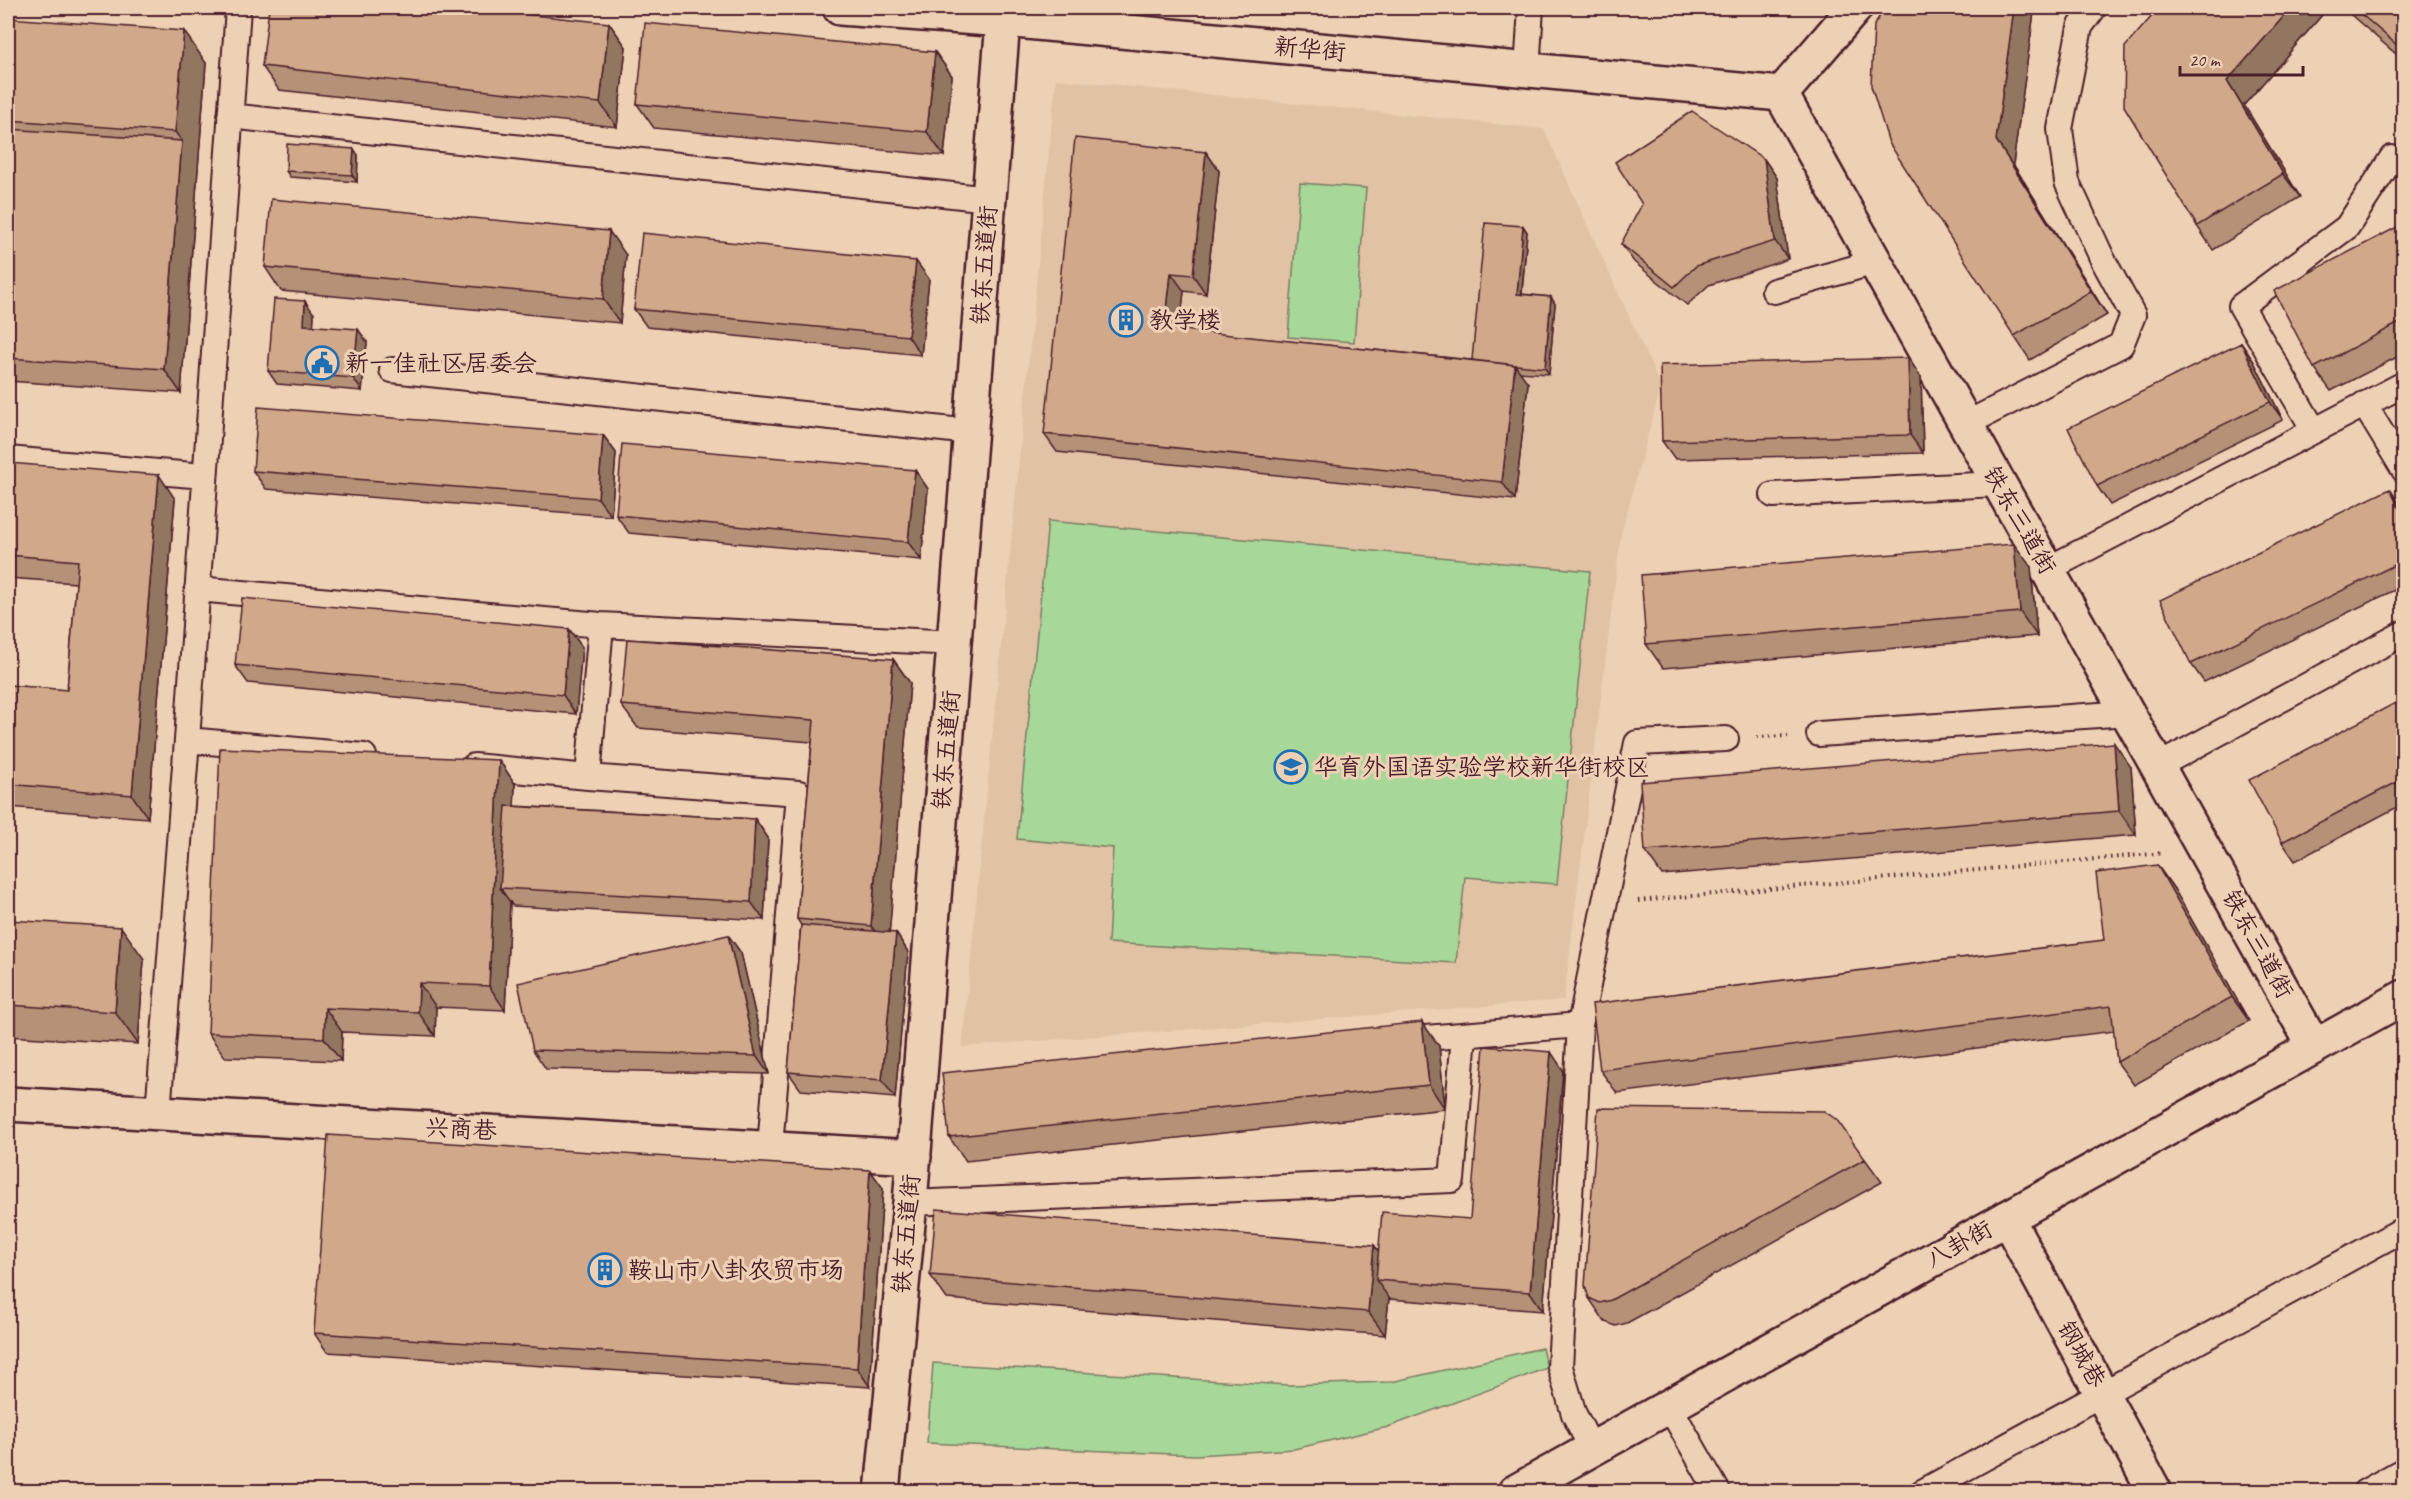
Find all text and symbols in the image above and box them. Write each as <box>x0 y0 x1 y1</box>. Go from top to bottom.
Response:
street label: 新华街 <box>1273 31 1347 67</box>
scale bar <box>2180 39 2303 77</box>
text: 20 m <box>2189 49 2222 71</box>
street label: 铁东五道街 <box>965 204 1003 326</box>
building icon: 教学楼 <box>1108 302 1144 338</box>
place label: 教学楼 <box>1149 305 1221 335</box>
public building icon: 新一佳社区居委会 <box>304 345 340 381</box>
place label: 新一佳社区居委会 <box>345 348 537 378</box>
street label: 铁东三道街 <box>1977 461 2063 579</box>
street label: 铁东五道街 <box>926 689 966 811</box>
school or university icon: 华育外国语实验学校新华街校区 <box>1273 749 1309 785</box>
place label: 华育外国语实验学校新华街校区 <box>1314 752 1650 782</box>
street label: 铁东三道街 <box>2216 884 2300 1004</box>
street label: 兴商巷 <box>424 1112 498 1146</box>
street label: 铁东五道街 <box>886 1173 926 1295</box>
street label: 八卦街 <box>1920 1213 1998 1275</box>
building icon: 鞍山市八卦农贸市场 <box>587 1252 623 1288</box>
place label: 鞍山市八卦农贸市场 <box>628 1255 844 1285</box>
street label: 钢城巷 <box>2051 1315 2113 1393</box>

